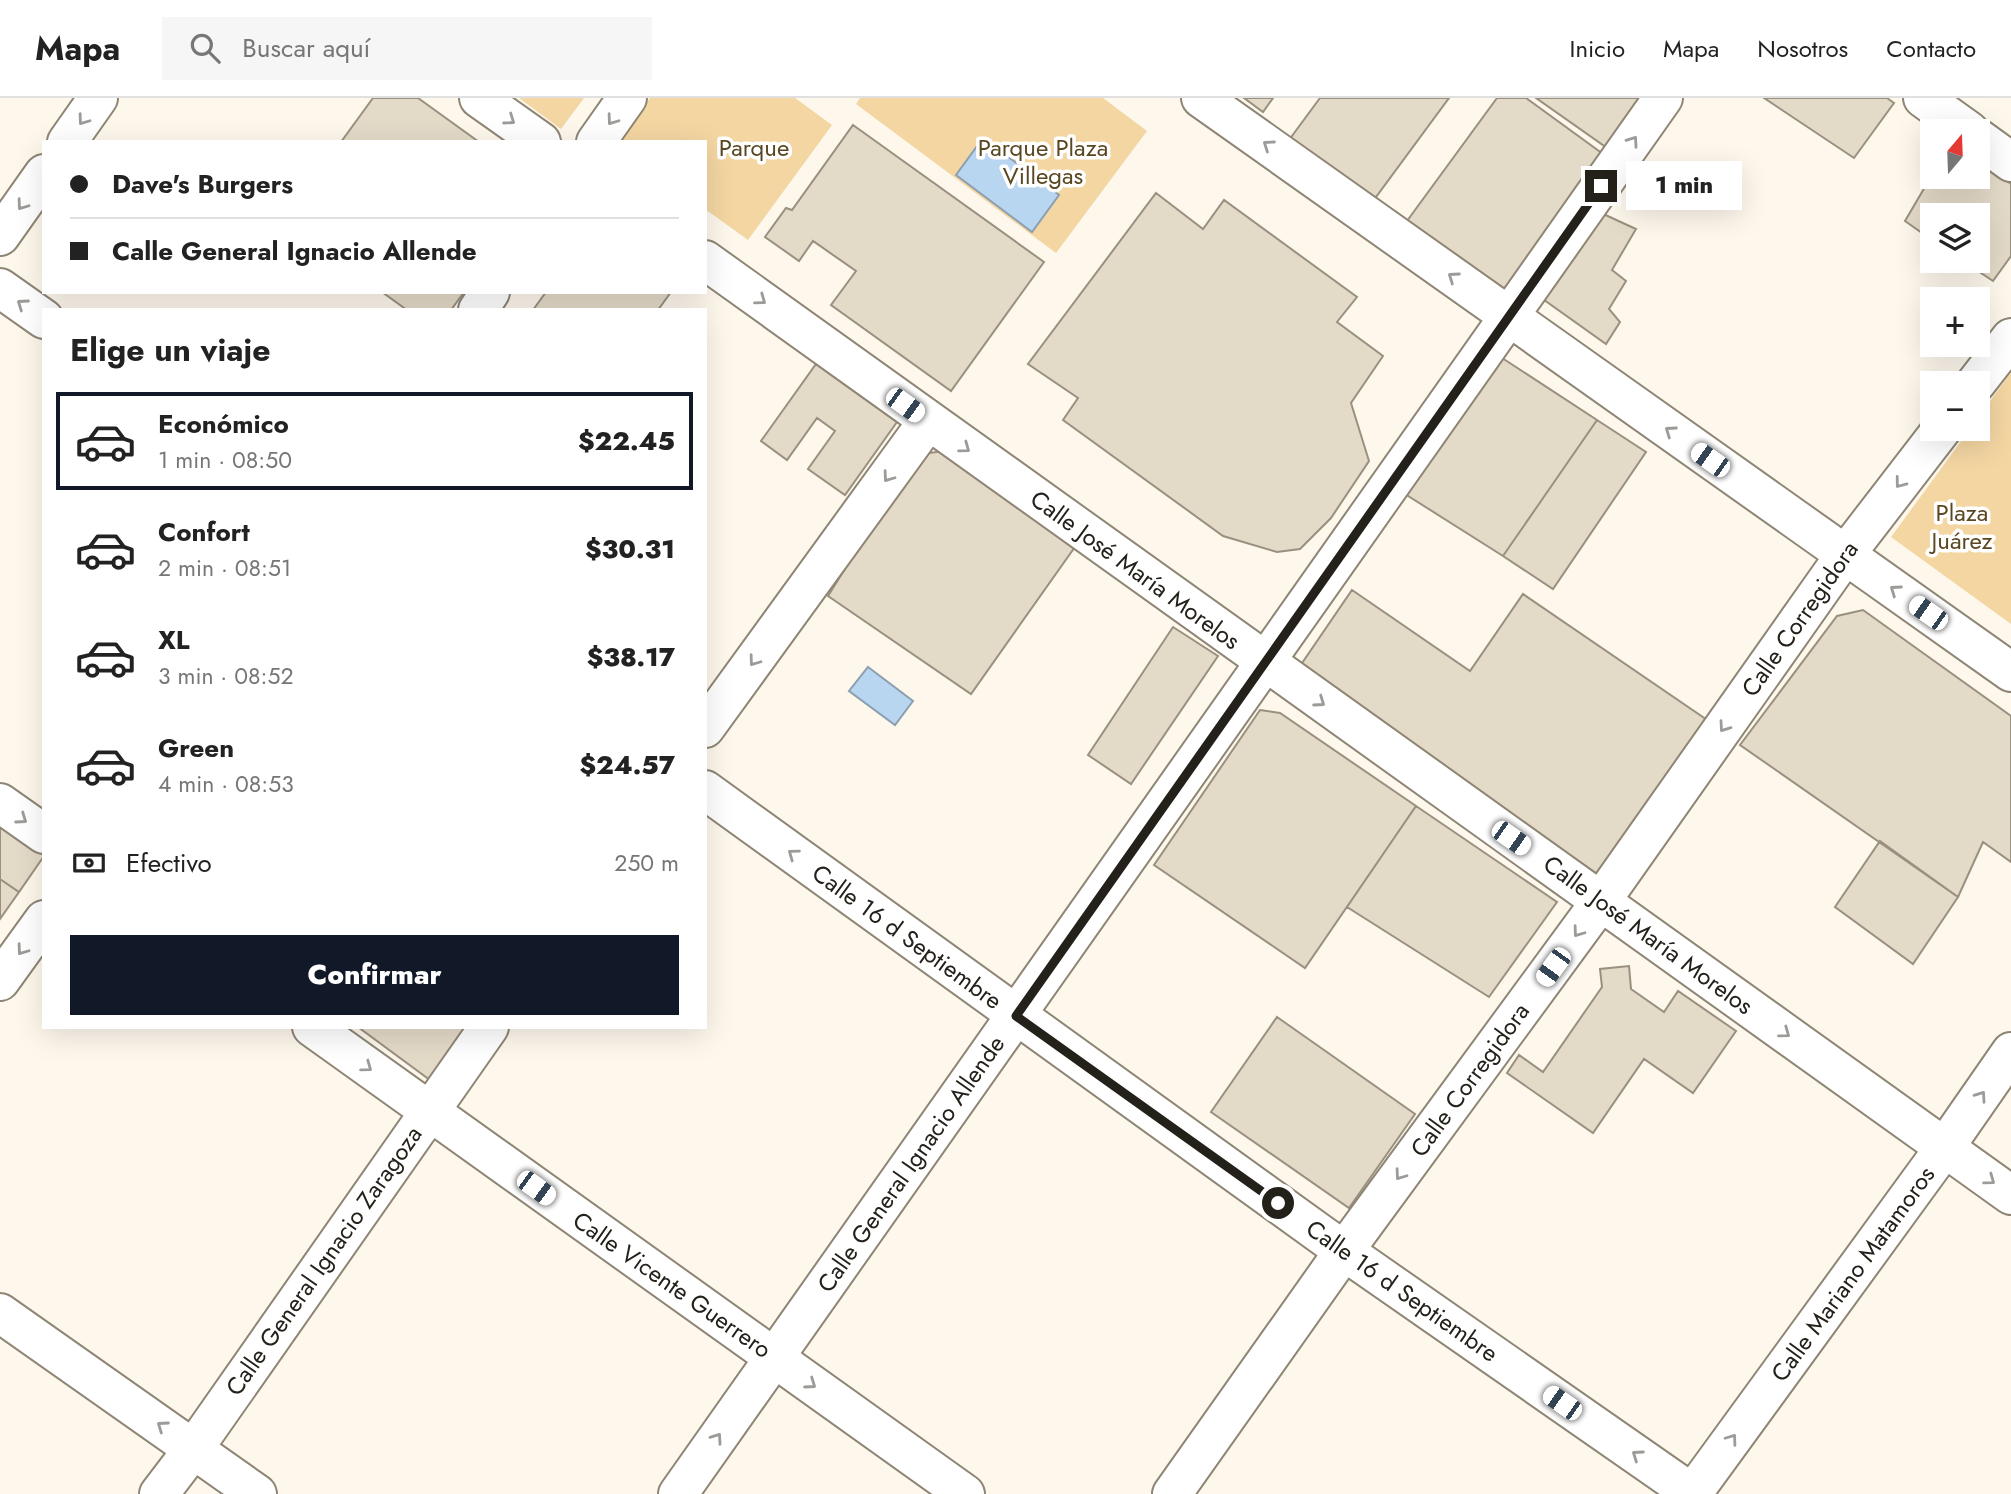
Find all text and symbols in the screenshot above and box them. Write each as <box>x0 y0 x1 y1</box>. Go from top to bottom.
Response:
search box <box>162 17 652 80</box>
text: Mapa <box>35 25 120 72</box>
icon: search <box>186 29 224 67</box>
text: Buscar aquí <box>242 29 370 67</box>
text: Inicio <box>1570 31 1625 66</box>
text: Mapa <box>1663 31 1719 66</box>
text: Nosotros <box>1757 31 1848 66</box>
text: Contacto <box>1886 31 1976 66</box>
one-way arrow <box>79 112 91 125</box>
one-way arrow <box>502 112 515 124</box>
one-way arrow <box>608 112 620 125</box>
north arrow <box>1920 119 1990 189</box>
map controls <box>1920 119 1990 441</box>
park label: Parque <box>719 130 789 165</box>
park label: Parque Plaza Villegas <box>978 130 1108 193</box>
one-way arrow <box>1625 136 1637 149</box>
one-way arrow <box>1263 141 1276 153</box>
callout: 1 min <box>1626 162 1741 210</box>
text: Dave's Burgers <box>112 165 293 203</box>
text: 1 min <box>1655 168 1713 202</box>
route end <box>1585 170 1617 202</box>
one-way arrow <box>18 197 30 210</box>
button: layers <box>1920 203 1990 273</box>
text: Calle General Ignacio Allende <box>112 232 477 270</box>
one-way arrow <box>1448 273 1461 285</box>
button: + <box>1920 287 1990 357</box>
one-way arrow <box>753 292 765 304</box>
one-way arrow <box>17 300 30 312</box>
text: Elige un viaje <box>70 327 271 373</box>
button: − <box>1920 371 1990 441</box>
car <box>882 384 929 426</box>
text: Económico <box>158 405 289 443</box>
icon: car <box>74 410 137 473</box>
text: $22.45 <box>578 422 675 460</box>
one-way arrow <box>1664 426 1677 439</box>
car <box>1687 439 1734 481</box>
one-way arrow <box>957 440 970 452</box>
text: 1 min · 08:50 <box>158 443 292 477</box>
one-way arrow <box>883 469 896 482</box>
one-way arrow <box>1896 475 1909 488</box>
street label: Calle José María Morelos <box>1023 481 1247 658</box>
park label: Plaza Juárez <box>1929 495 1992 558</box>
text: Confort <box>158 513 250 551</box>
icon: car <box>74 518 137 581</box>
text: $30.31 <box>585 530 675 568</box>
street label: Calle Corregidora <box>1733 534 1866 704</box>
text: 2 min · 08:51 <box>158 551 291 585</box>
one-way arrow <box>1890 586 1903 598</box>
car <box>1905 592 1952 634</box>
text: XL <box>158 621 190 659</box>
icon: car <box>74 626 137 689</box>
text: $38.17 <box>587 638 675 676</box>
one-way arrow <box>750 653 762 666</box>
text: 3 min · 08:52 <box>158 659 293 693</box>
one-way arrow <box>1312 694 1325 706</box>
one-way arrow <box>1720 719 1732 732</box>
text: Green <box>158 729 234 767</box>
icon: car <box>74 734 137 797</box>
text: $24.57 <box>580 746 675 784</box>
text: 4 min · 08:53 <box>158 767 294 801</box>
one-way arrow <box>14 811 27 823</box>
car <box>1488 817 1535 859</box>
icon: cash <box>70 844 108 882</box>
text: Efectivo <box>126 844 212 882</box>
text: 250 m <box>614 846 679 880</box>
street label: Calle José María Morelos <box>1536 846 1760 1023</box>
one-way arrow <box>788 850 801 862</box>
street label: Calle 16 d Septiembre <box>805 856 1010 1018</box>
one-way arrow <box>1574 925 1586 937</box>
button: Confirmar <box>70 935 679 1015</box>
one-way arrow <box>18 942 30 955</box>
car <box>1533 944 1574 990</box>
street label: Calle Corregidora <box>1402 995 1538 1164</box>
one-way arrow <box>1777 1025 1790 1037</box>
street label: Calle General Ignacio Allende <box>808 1028 1013 1299</box>
one-way arrow <box>359 1059 372 1071</box>
one-way arrow <box>1973 1091 1985 1104</box>
street label: Calle General Ignacio Zaragoza <box>217 1119 430 1403</box>
street label: Calle Mariano Matamoros <box>1762 1159 1943 1389</box>
car <box>513 1167 560 1209</box>
one-way arrow <box>1395 1167 1408 1180</box>
one-way arrow <box>1982 1172 1995 1184</box>
route start <box>1262 1187 1294 1219</box>
street label: Calle Vicente Guerrero <box>566 1203 779 1366</box>
street label: Calle 16 d Septiembre <box>1299 1211 1505 1370</box>
one-way arrow <box>803 1376 816 1388</box>
car <box>1539 1382 1586 1424</box>
one-way arrow <box>157 1422 170 1434</box>
one-way arrow <box>709 1433 721 1446</box>
one-way arrow <box>1724 1434 1737 1447</box>
one-way arrow <box>1632 1451 1645 1463</box>

